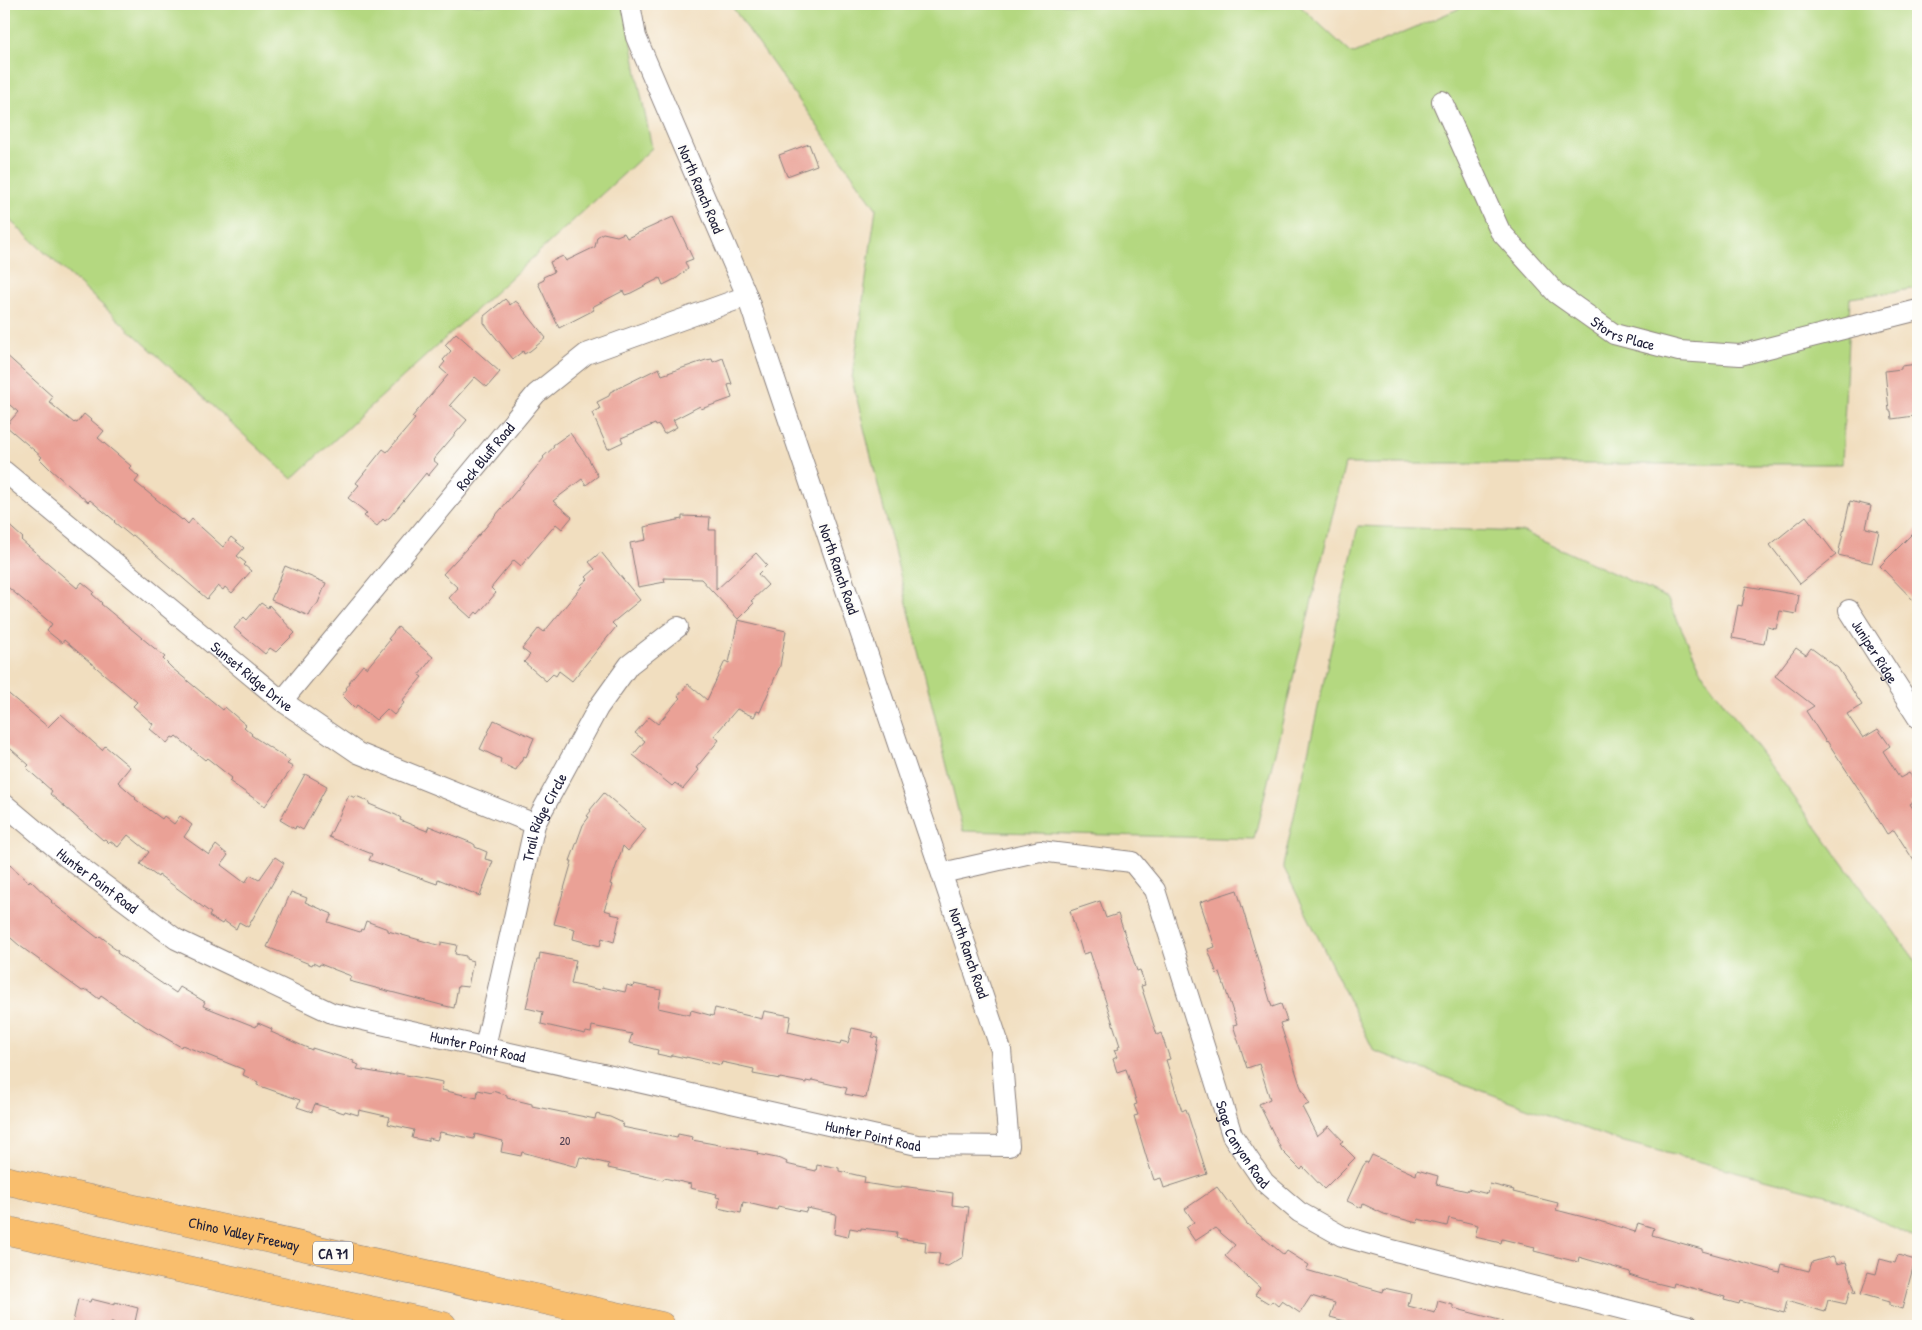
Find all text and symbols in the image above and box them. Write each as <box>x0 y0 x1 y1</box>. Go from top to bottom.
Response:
street label: North Ranch Road <box>673 141 729 237</box>
street label: Storrs Place <box>1587 311 1657 355</box>
street label: Rock Bluff Road <box>451 418 519 494</box>
street label: North Ranch Road <box>814 521 864 617</box>
street label: Juniper Ridge <box>1847 615 1904 687</box>
street label: Sunset Ridge Drive <box>207 636 297 716</box>
street label: Trail Ridge Circle <box>516 769 571 863</box>
street label: Hunter Point Road <box>53 843 143 918</box>
street label: North Ranch Road <box>944 905 994 1001</box>
street label: Hunter Point Road <box>428 1025 528 1067</box>
street label: Sage Canyon Road <box>1211 1098 1274 1193</box>
street label: Hunter Point Road <box>823 1114 921 1156</box>
house number: 20 <box>560 1132 571 1149</box>
street label: Chino Valley Freeway <box>187 1211 302 1256</box>
road number: CA 71 <box>313 1242 353 1264</box>

